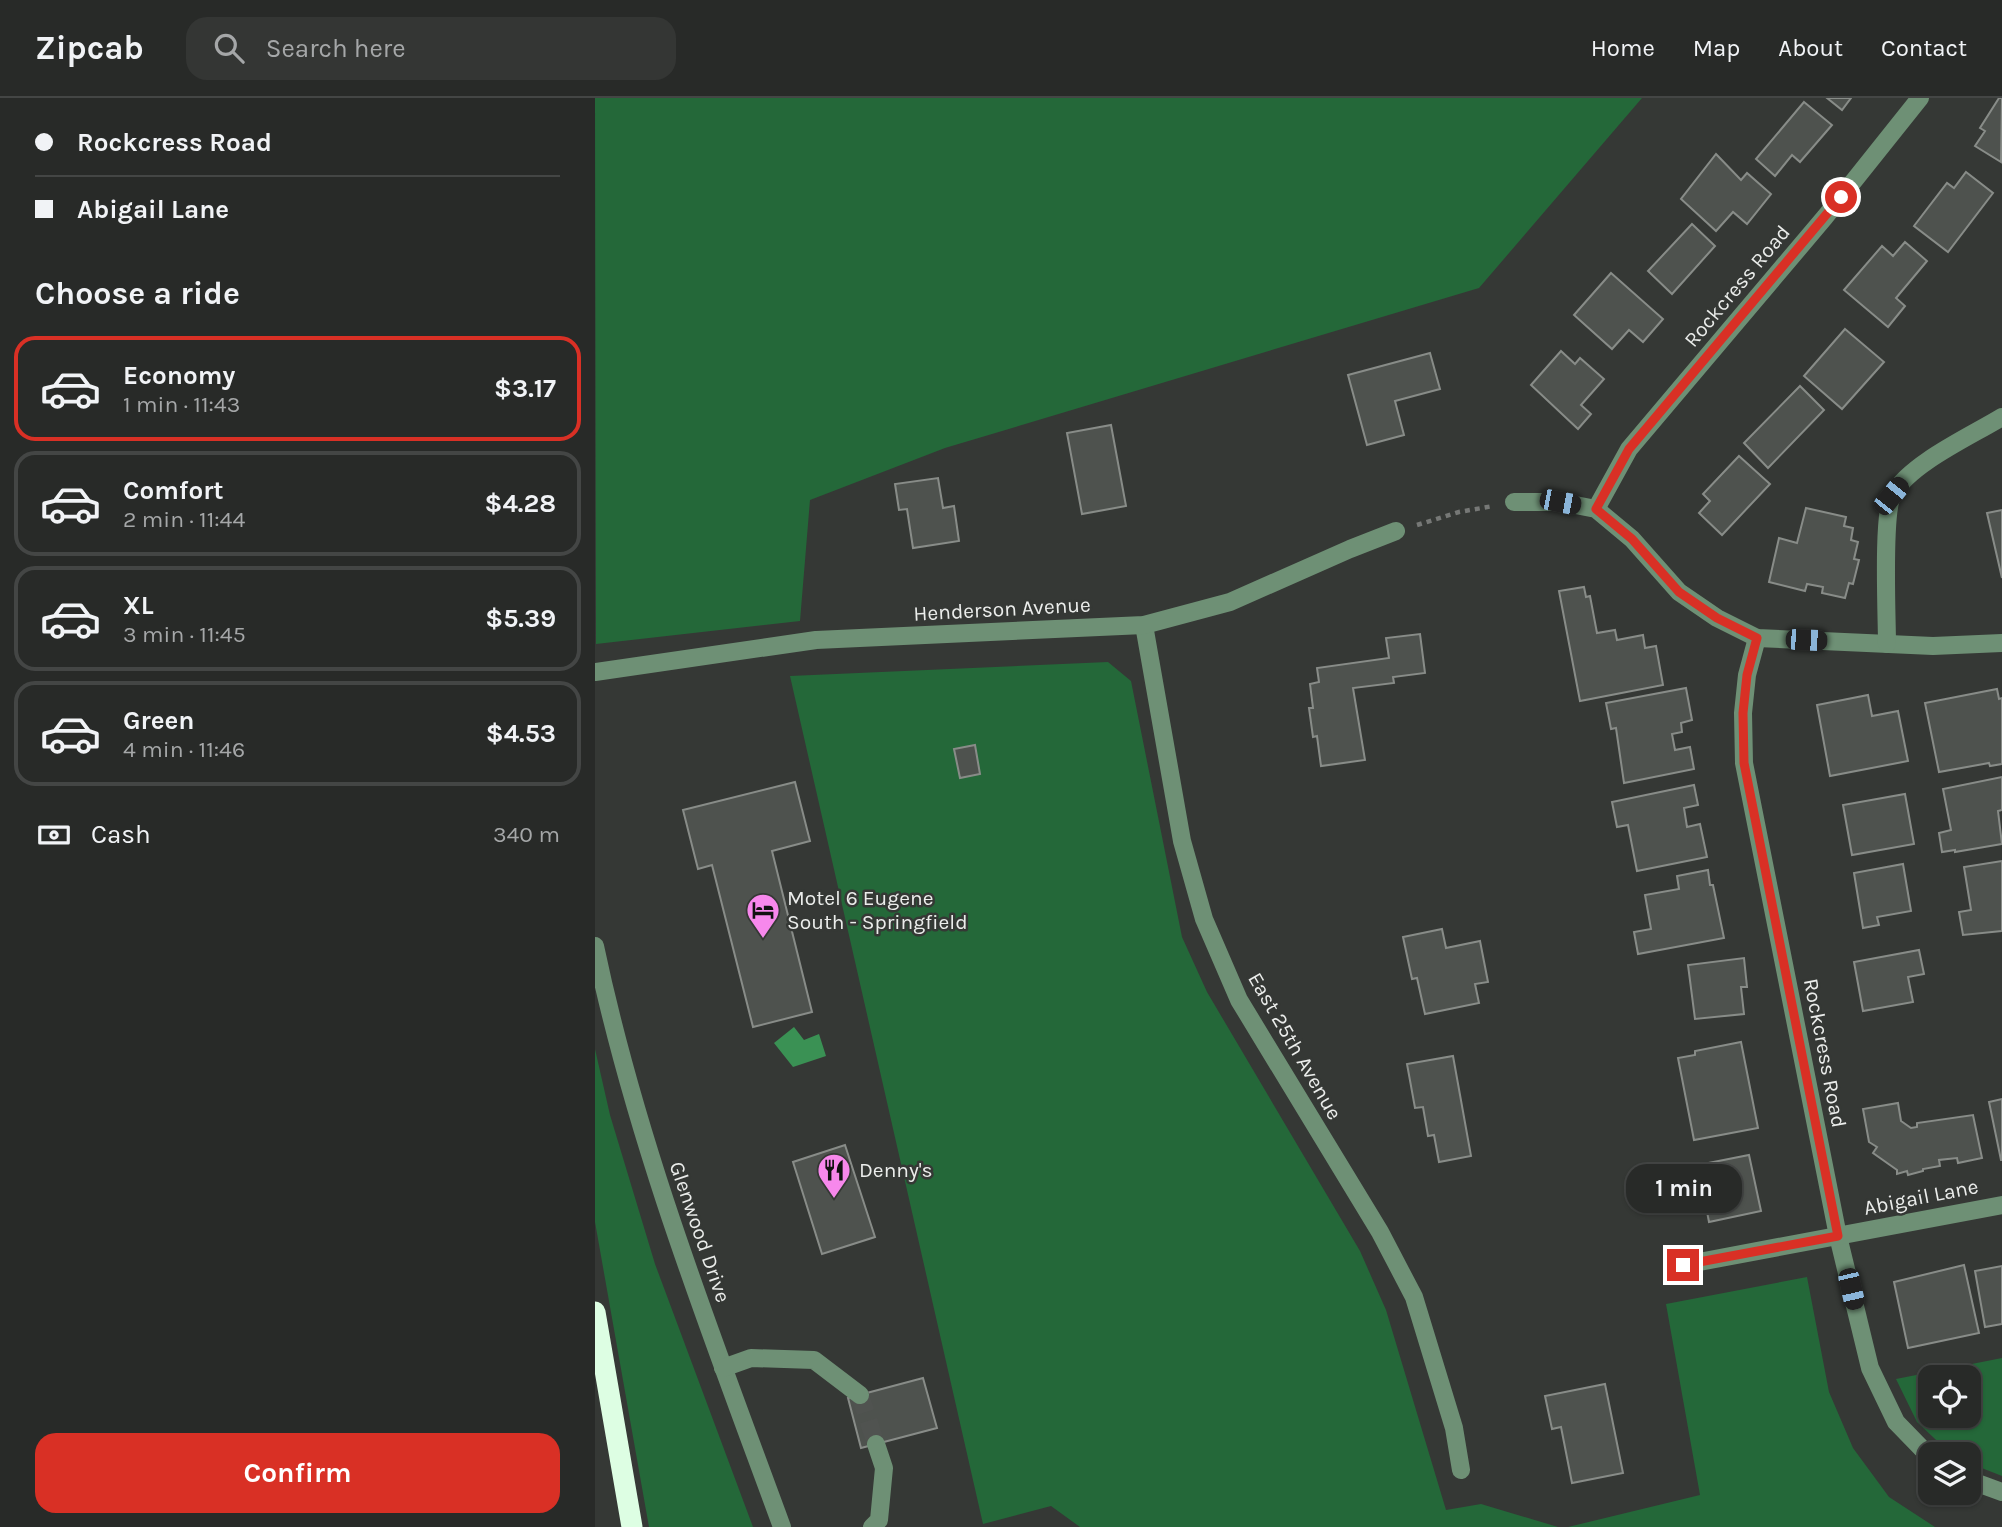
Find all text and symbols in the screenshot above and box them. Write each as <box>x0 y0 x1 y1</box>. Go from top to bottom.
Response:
search box <box>186 17 676 80</box>
text: Zipcab <box>35 29 144 67</box>
icon: search <box>210 29 248 67</box>
text: Search here <box>266 33 406 64</box>
text: Home <box>1591 34 1655 62</box>
text: Map <box>1693 34 1740 62</box>
text: About <box>1778 34 1843 62</box>
text: Contact <box>1881 34 1967 62</box>
text: Rockcress Road <box>77 127 272 158</box>
route start <box>1825 181 1857 213</box>
text: Abigail Lane <box>77 194 229 225</box>
street label: Rockcress Road <box>1679 220 1795 352</box>
text: Choose a ride <box>35 275 240 312</box>
icon: car <box>39 357 102 420</box>
text: Economy <box>123 360 235 391</box>
text: $3.17 <box>494 373 556 404</box>
text: 1 min · 11:43 <box>123 391 240 418</box>
icon: car <box>39 472 102 535</box>
car <box>1870 473 1913 519</box>
text: Comfort <box>123 475 224 506</box>
text: $4.28 <box>484 488 556 519</box>
car <box>1538 488 1583 516</box>
text: 2 min · 11:44 <box>123 506 245 533</box>
icon: car <box>39 587 102 650</box>
text: XL <box>123 590 154 621</box>
street label: Henderson Avenue <box>913 592 1091 626</box>
text: $5.39 <box>485 603 556 634</box>
text: 3 min · 11:45 <box>123 621 246 648</box>
car <box>1785 629 1828 651</box>
icon: car <box>39 702 102 765</box>
text: Green <box>123 705 195 736</box>
text: $4.53 <box>486 718 556 749</box>
text: 4 min · 11:46 <box>123 736 245 763</box>
icon: cash <box>35 816 73 854</box>
text: Cash <box>91 819 151 850</box>
text: 340 m <box>493 821 560 848</box>
place label: Motel 6 Eugene South - Springfield <box>787 886 968 934</box>
hotel icon: Motel 6 Eugene South - Springfield <box>744 891 782 940</box>
street label: East 25th Avenue <box>1243 968 1347 1124</box>
street label: Rockcress Road <box>1799 976 1851 1130</box>
restaurant icon: Denny's <box>815 1151 853 1200</box>
street label: Glenwood Drive <box>665 1158 735 1306</box>
place label: Denny's <box>859 1158 933 1182</box>
callout: 1 min <box>1625 1164 1741 1212</box>
street label: Abigail Lane <box>1862 1174 1980 1220</box>
text: 1 min <box>1655 1175 1713 1202</box>
route end <box>1667 1249 1699 1281</box>
car <box>1837 1266 1866 1312</box>
map controls <box>1918 1365 1981 1505</box>
button: locate <box>1918 1365 1981 1428</box>
button: Confirm <box>35 1433 560 1513</box>
button: layers <box>1918 1442 1981 1505</box>

